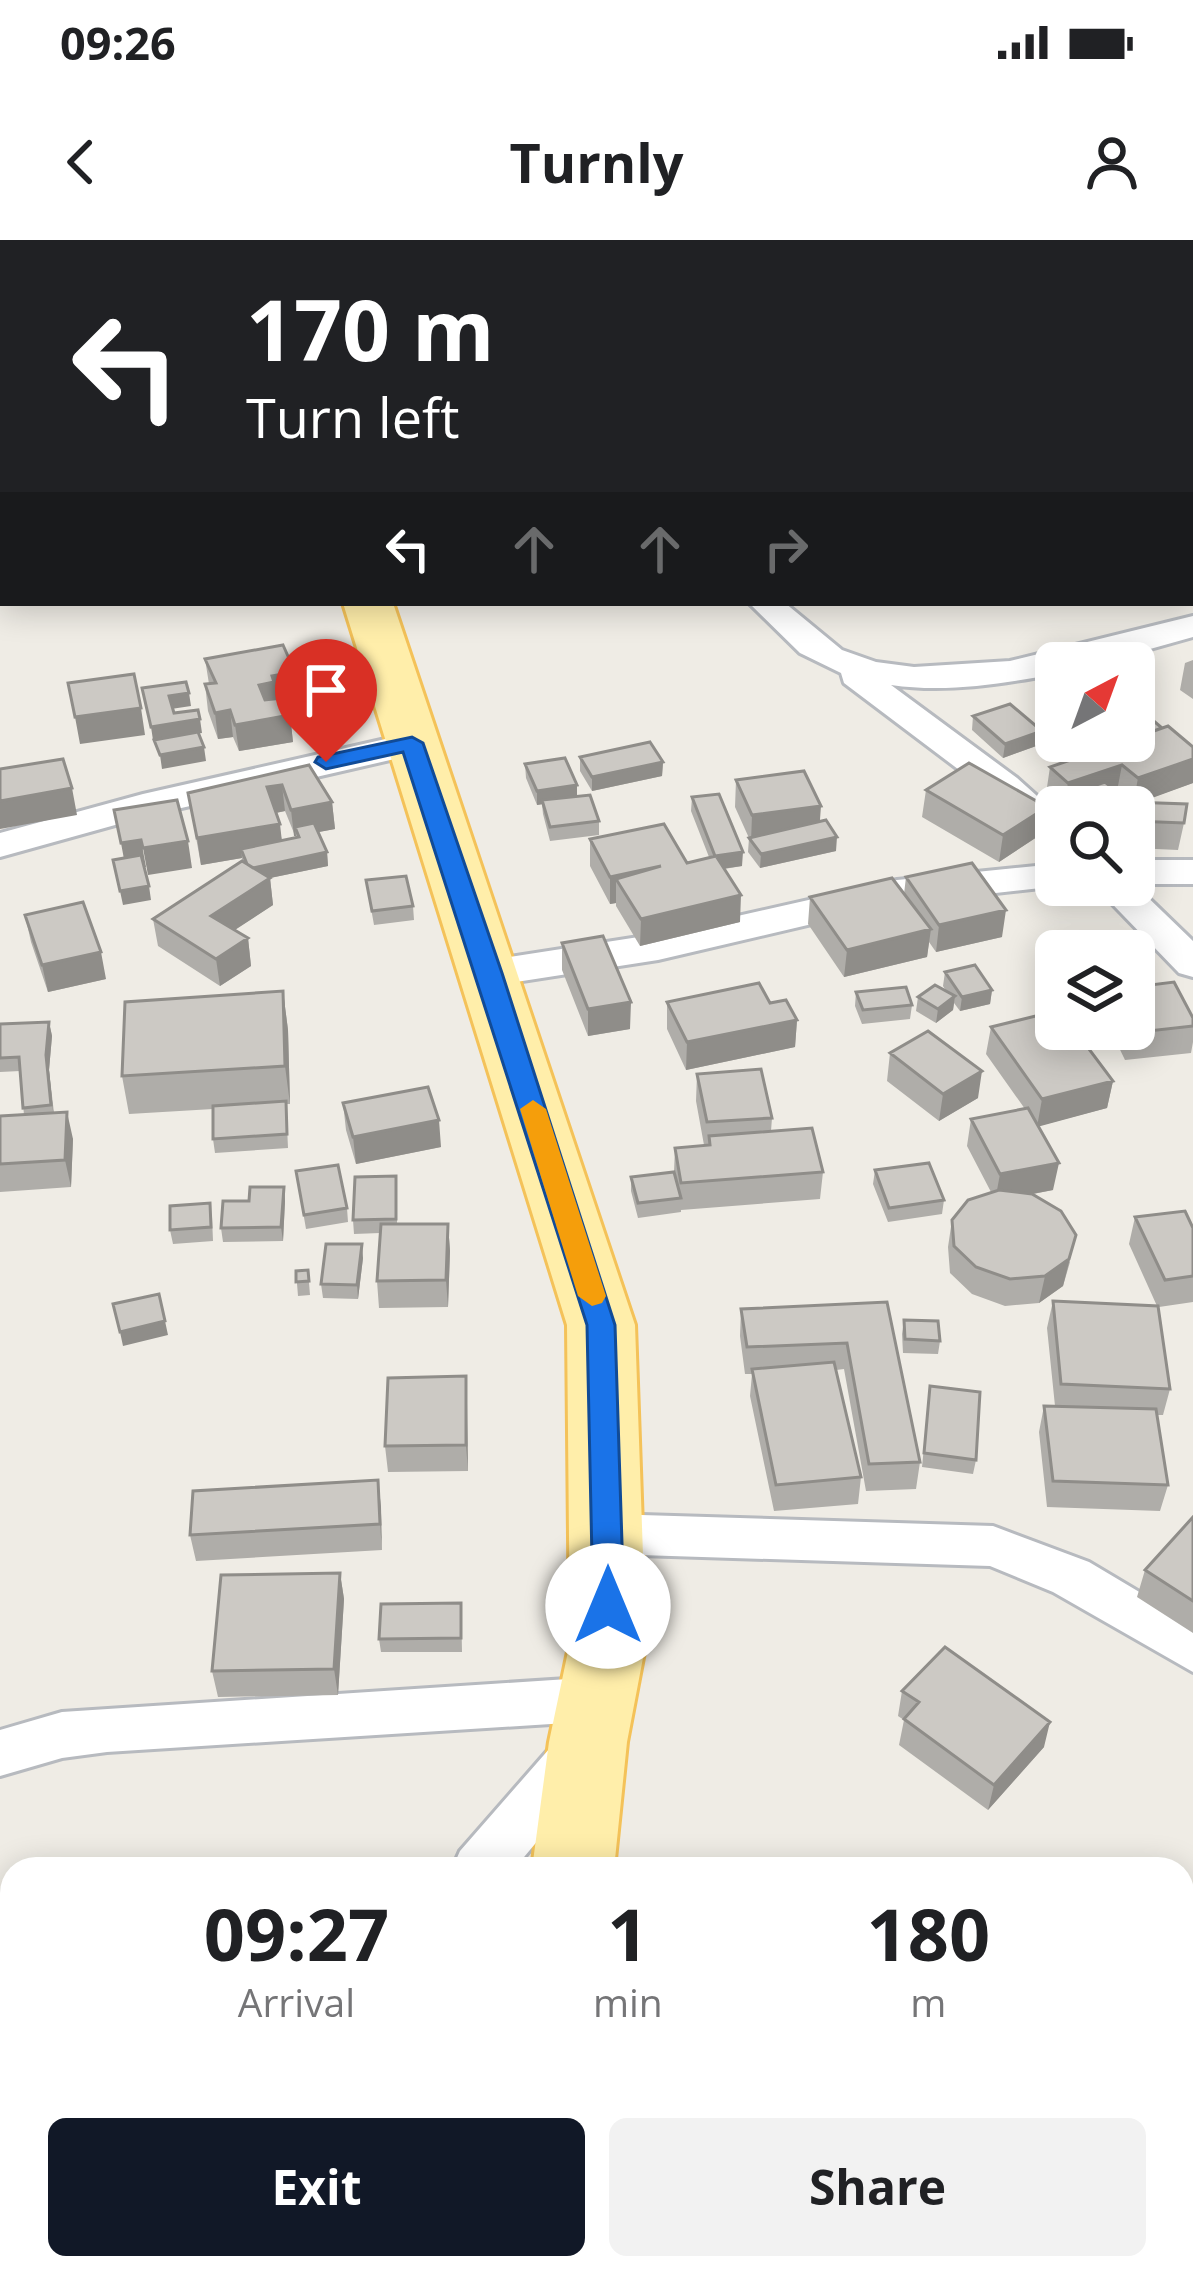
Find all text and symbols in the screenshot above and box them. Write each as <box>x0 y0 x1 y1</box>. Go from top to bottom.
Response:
text: 09:26 <box>60 12 176 73</box>
text: Turnly <box>510 125 683 199</box>
icon: back <box>48 129 114 195</box>
icon: person <box>1079 129 1145 195</box>
text: 170 m <box>246 271 494 386</box>
icon: left <box>48 288 204 444</box>
text: Turn left <box>246 380 459 454</box>
icon: left <box>375 516 441 582</box>
icon: ahead <box>501 516 567 582</box>
icon: ahead <box>627 516 693 582</box>
icon: right <box>753 516 819 582</box>
pin <box>275 639 377 762</box>
north arrow <box>1035 642 1155 762</box>
map controls <box>1035 642 1155 1050</box>
icon: arrive <box>293 657 359 723</box>
button: search <box>1035 786 1155 906</box>
button: layers <box>1035 930 1155 1050</box>
position arrow <box>545 1543 671 1669</box>
text: 09:27 <box>204 1884 389 1982</box>
text: 1 <box>607 1884 648 1982</box>
text: 180 <box>867 1884 990 1982</box>
text: Arrival <box>238 1975 355 2028</box>
text: min <box>593 1975 663 2028</box>
text: m <box>910 1975 946 2028</box>
button: Exit <box>48 2118 585 2256</box>
button: Share <box>609 2118 1146 2256</box>

